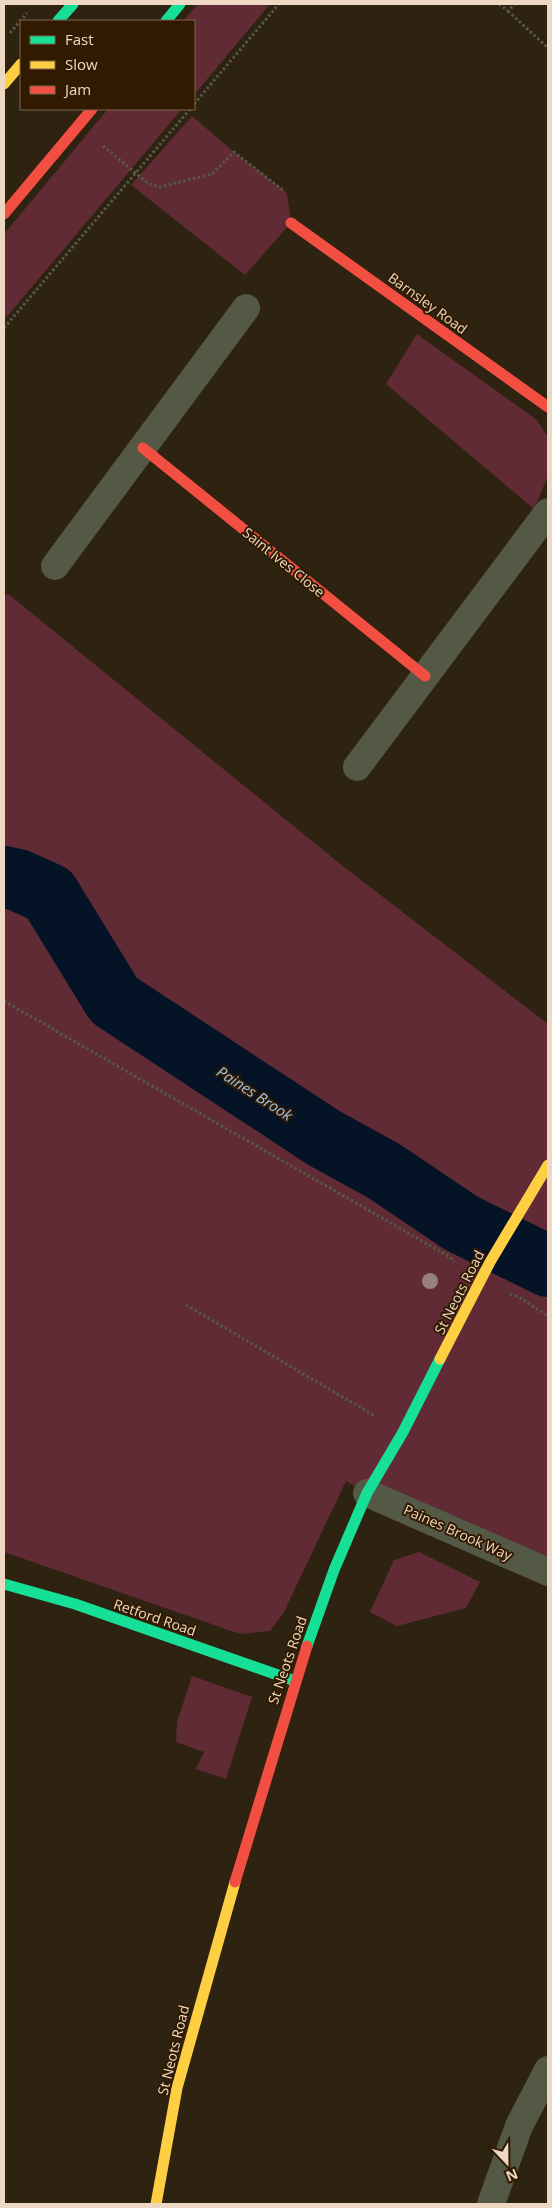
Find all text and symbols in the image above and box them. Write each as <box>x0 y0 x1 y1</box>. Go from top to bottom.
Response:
legend <box>20 20 195 110</box>
text: Fast <box>65 29 94 49</box>
text: Slow <box>65 54 98 74</box>
text: Jam <box>63 79 91 99</box>
street label: Barnsley Road <box>385 268 471 338</box>
street label: Saint Ives Close <box>239 523 329 601</box>
water label: Paines Brook <box>213 1061 297 1125</box>
street label: St Neots Road <box>430 1247 488 1337</box>
street label: Paines Brook Way <box>401 1500 516 1565</box>
street label: Retford Road <box>111 1594 199 1640</box>
street label: St Neots Road <box>263 1613 311 1707</box>
street label: St Neots Road <box>153 2003 193 2097</box>
north arrow <box>482 2138 532 2188</box>
text: N <box>503 2165 521 2186</box>

